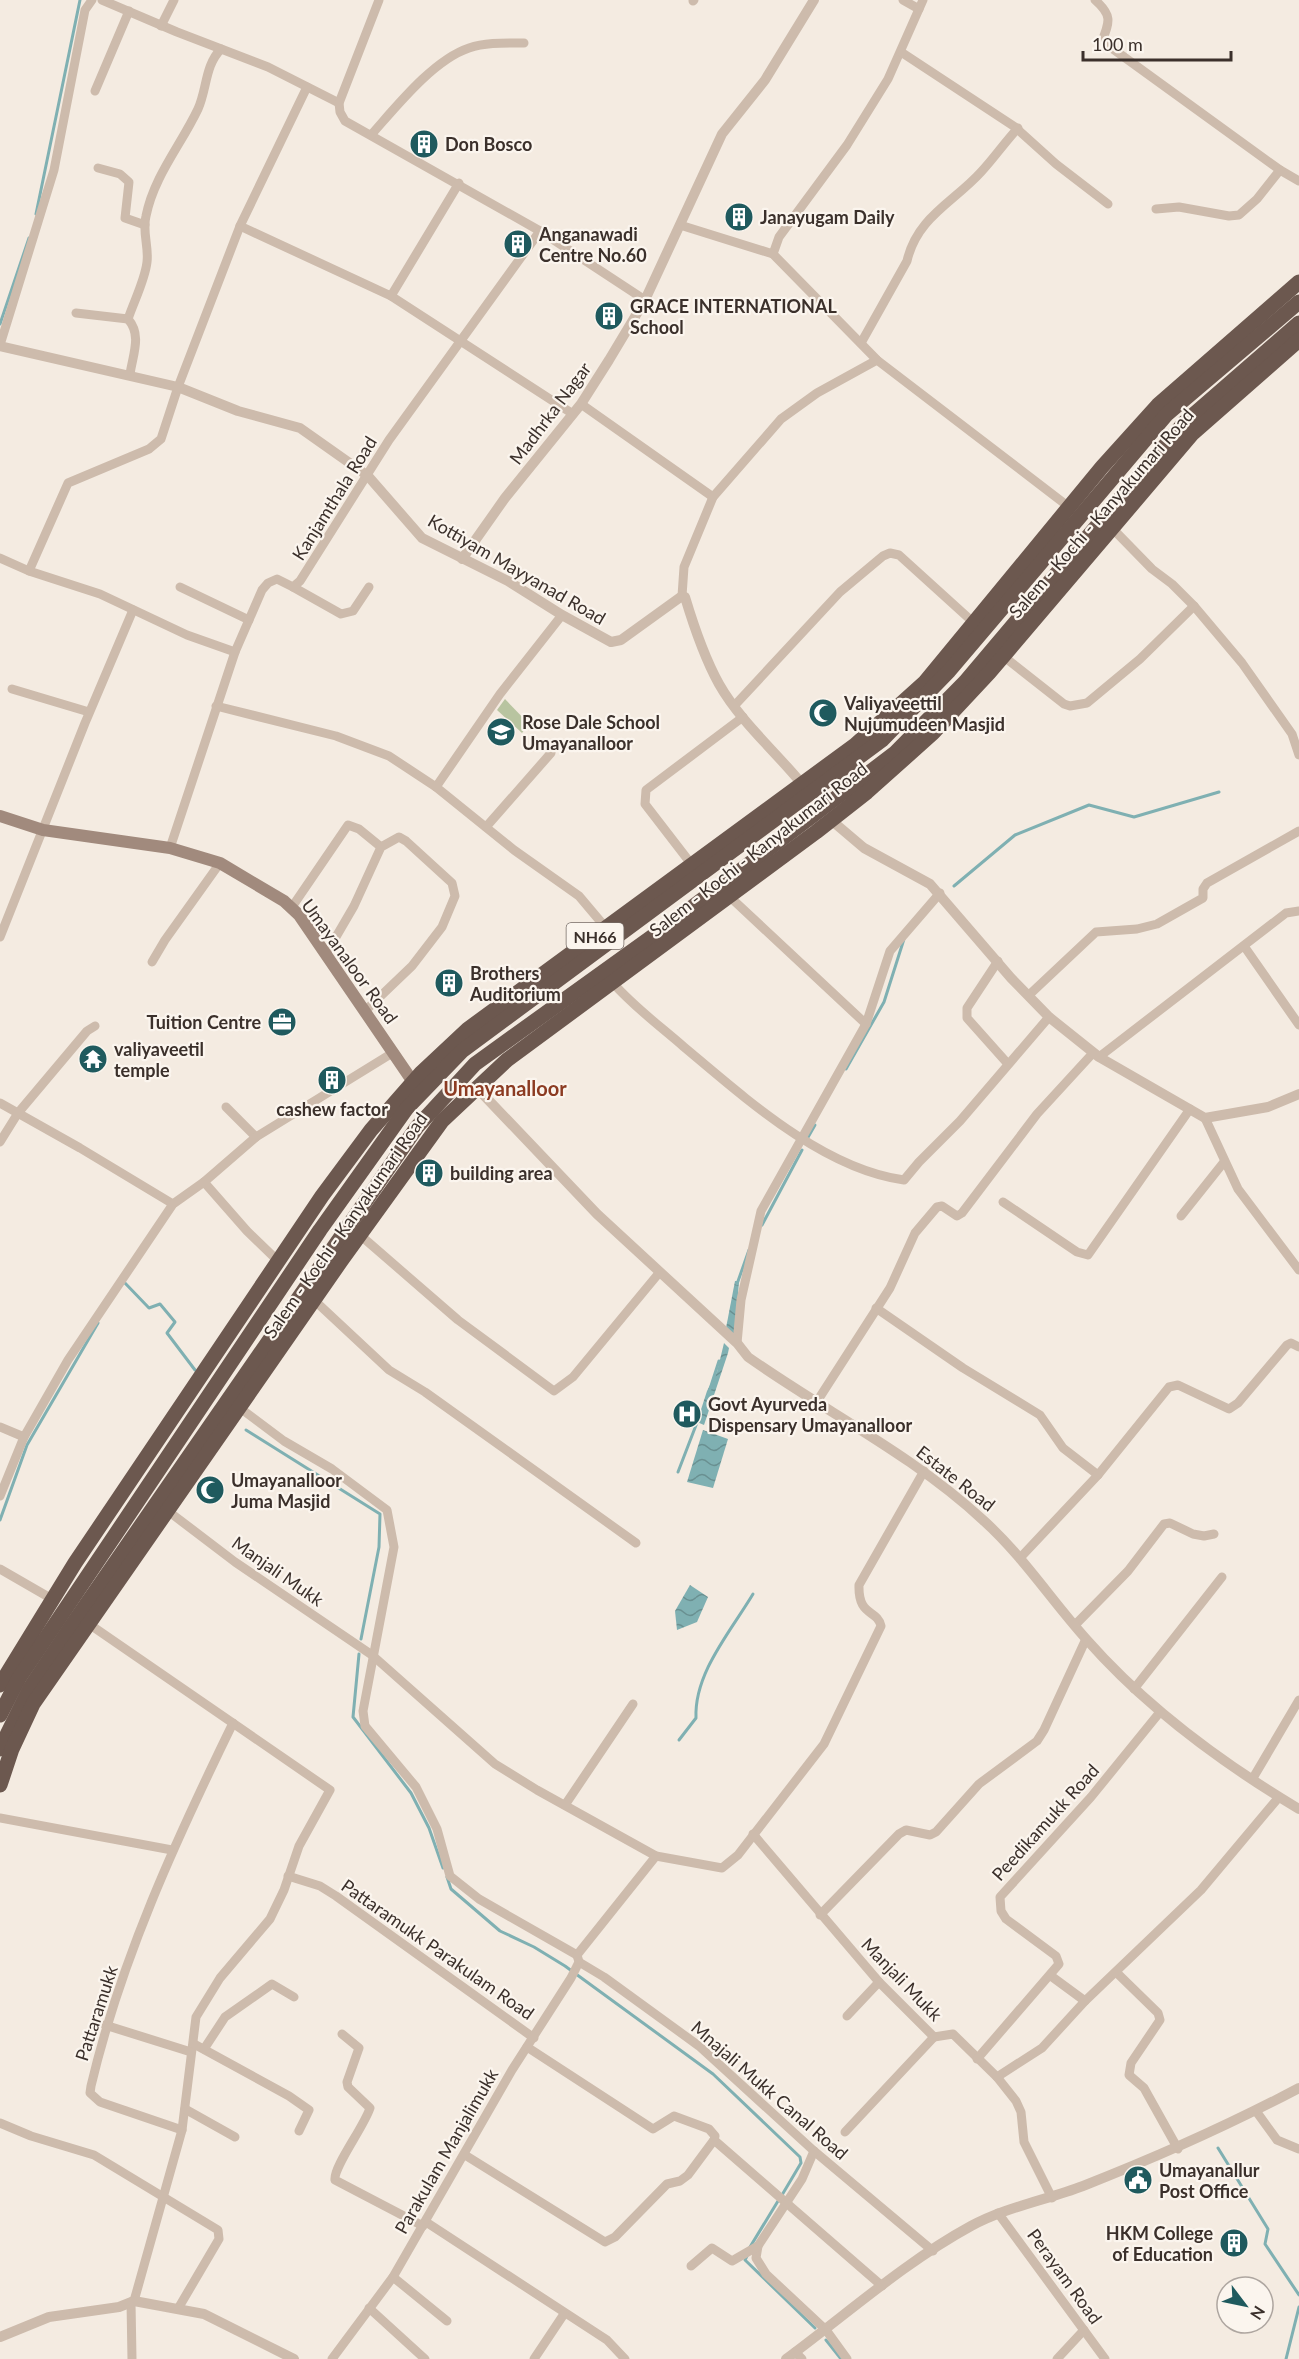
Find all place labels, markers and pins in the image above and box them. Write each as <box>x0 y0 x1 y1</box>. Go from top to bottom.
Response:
building icon: Don Bosco <box>408 128 440 160</box>
place label: Don Bosco <box>445 133 532 155</box>
building icon: Janayugam Daily <box>723 201 755 233</box>
place label: Janayugam Daily <box>760 206 895 228</box>
place label: Anganawadi Centre No.60 <box>538 223 647 266</box>
building icon: Anganawadi Centre No.60 <box>502 228 534 260</box>
place label: GRACE INTERNATIONAL School <box>630 295 837 338</box>
building icon: GRACE INTERNATIONAL School <box>593 300 625 332</box>
place label: Valiyaveettil Nujumudeen Masjid <box>843 692 1005 735</box>
mosque icon: Valiyaveettil Nujumudeen Masjid <box>807 697 839 729</box>
place label: Rose Dale School Umayanalloor <box>522 711 660 754</box>
school or university icon: Rose Dale School Umayanalloor <box>485 716 517 748</box>
place label: Brothers Auditorium <box>469 962 561 1005</box>
building icon: Brothers Auditorium <box>433 967 465 999</box>
office icon: Tuition Centre <box>266 1006 298 1038</box>
place label: Tuition Centre <box>147 1011 261 1033</box>
place label: valiyaveetil temple <box>114 1038 204 1081</box>
temple icon: valiyaveetil temple <box>77 1043 109 1075</box>
building icon: cashew factor <box>316 1064 348 1096</box>
place label: cashew factor <box>276 1098 388 1120</box>
building icon: building area <box>413 1157 445 1189</box>
place label: building area <box>450 1162 553 1184</box>
place label: Govt Ayurveda Dispensary Umayanalloor <box>708 1393 913 1436</box>
hospital icon: Govt Ayurveda Dispensary Umayanalloor <box>671 1398 703 1430</box>
place label: Umayanalloor Juma Masjid <box>231 1469 342 1512</box>
mosque icon: Umayanalloor Juma Masjid <box>194 1474 226 1506</box>
place label: Umayanallur Post Office <box>1159 2159 1260 2202</box>
public building icon: Umayanallur Post Office <box>1122 2164 1154 2196</box>
place label: HKM College of Education <box>1106 2222 1213 2265</box>
building icon: HKM College of Education <box>1218 2227 1250 2259</box>

